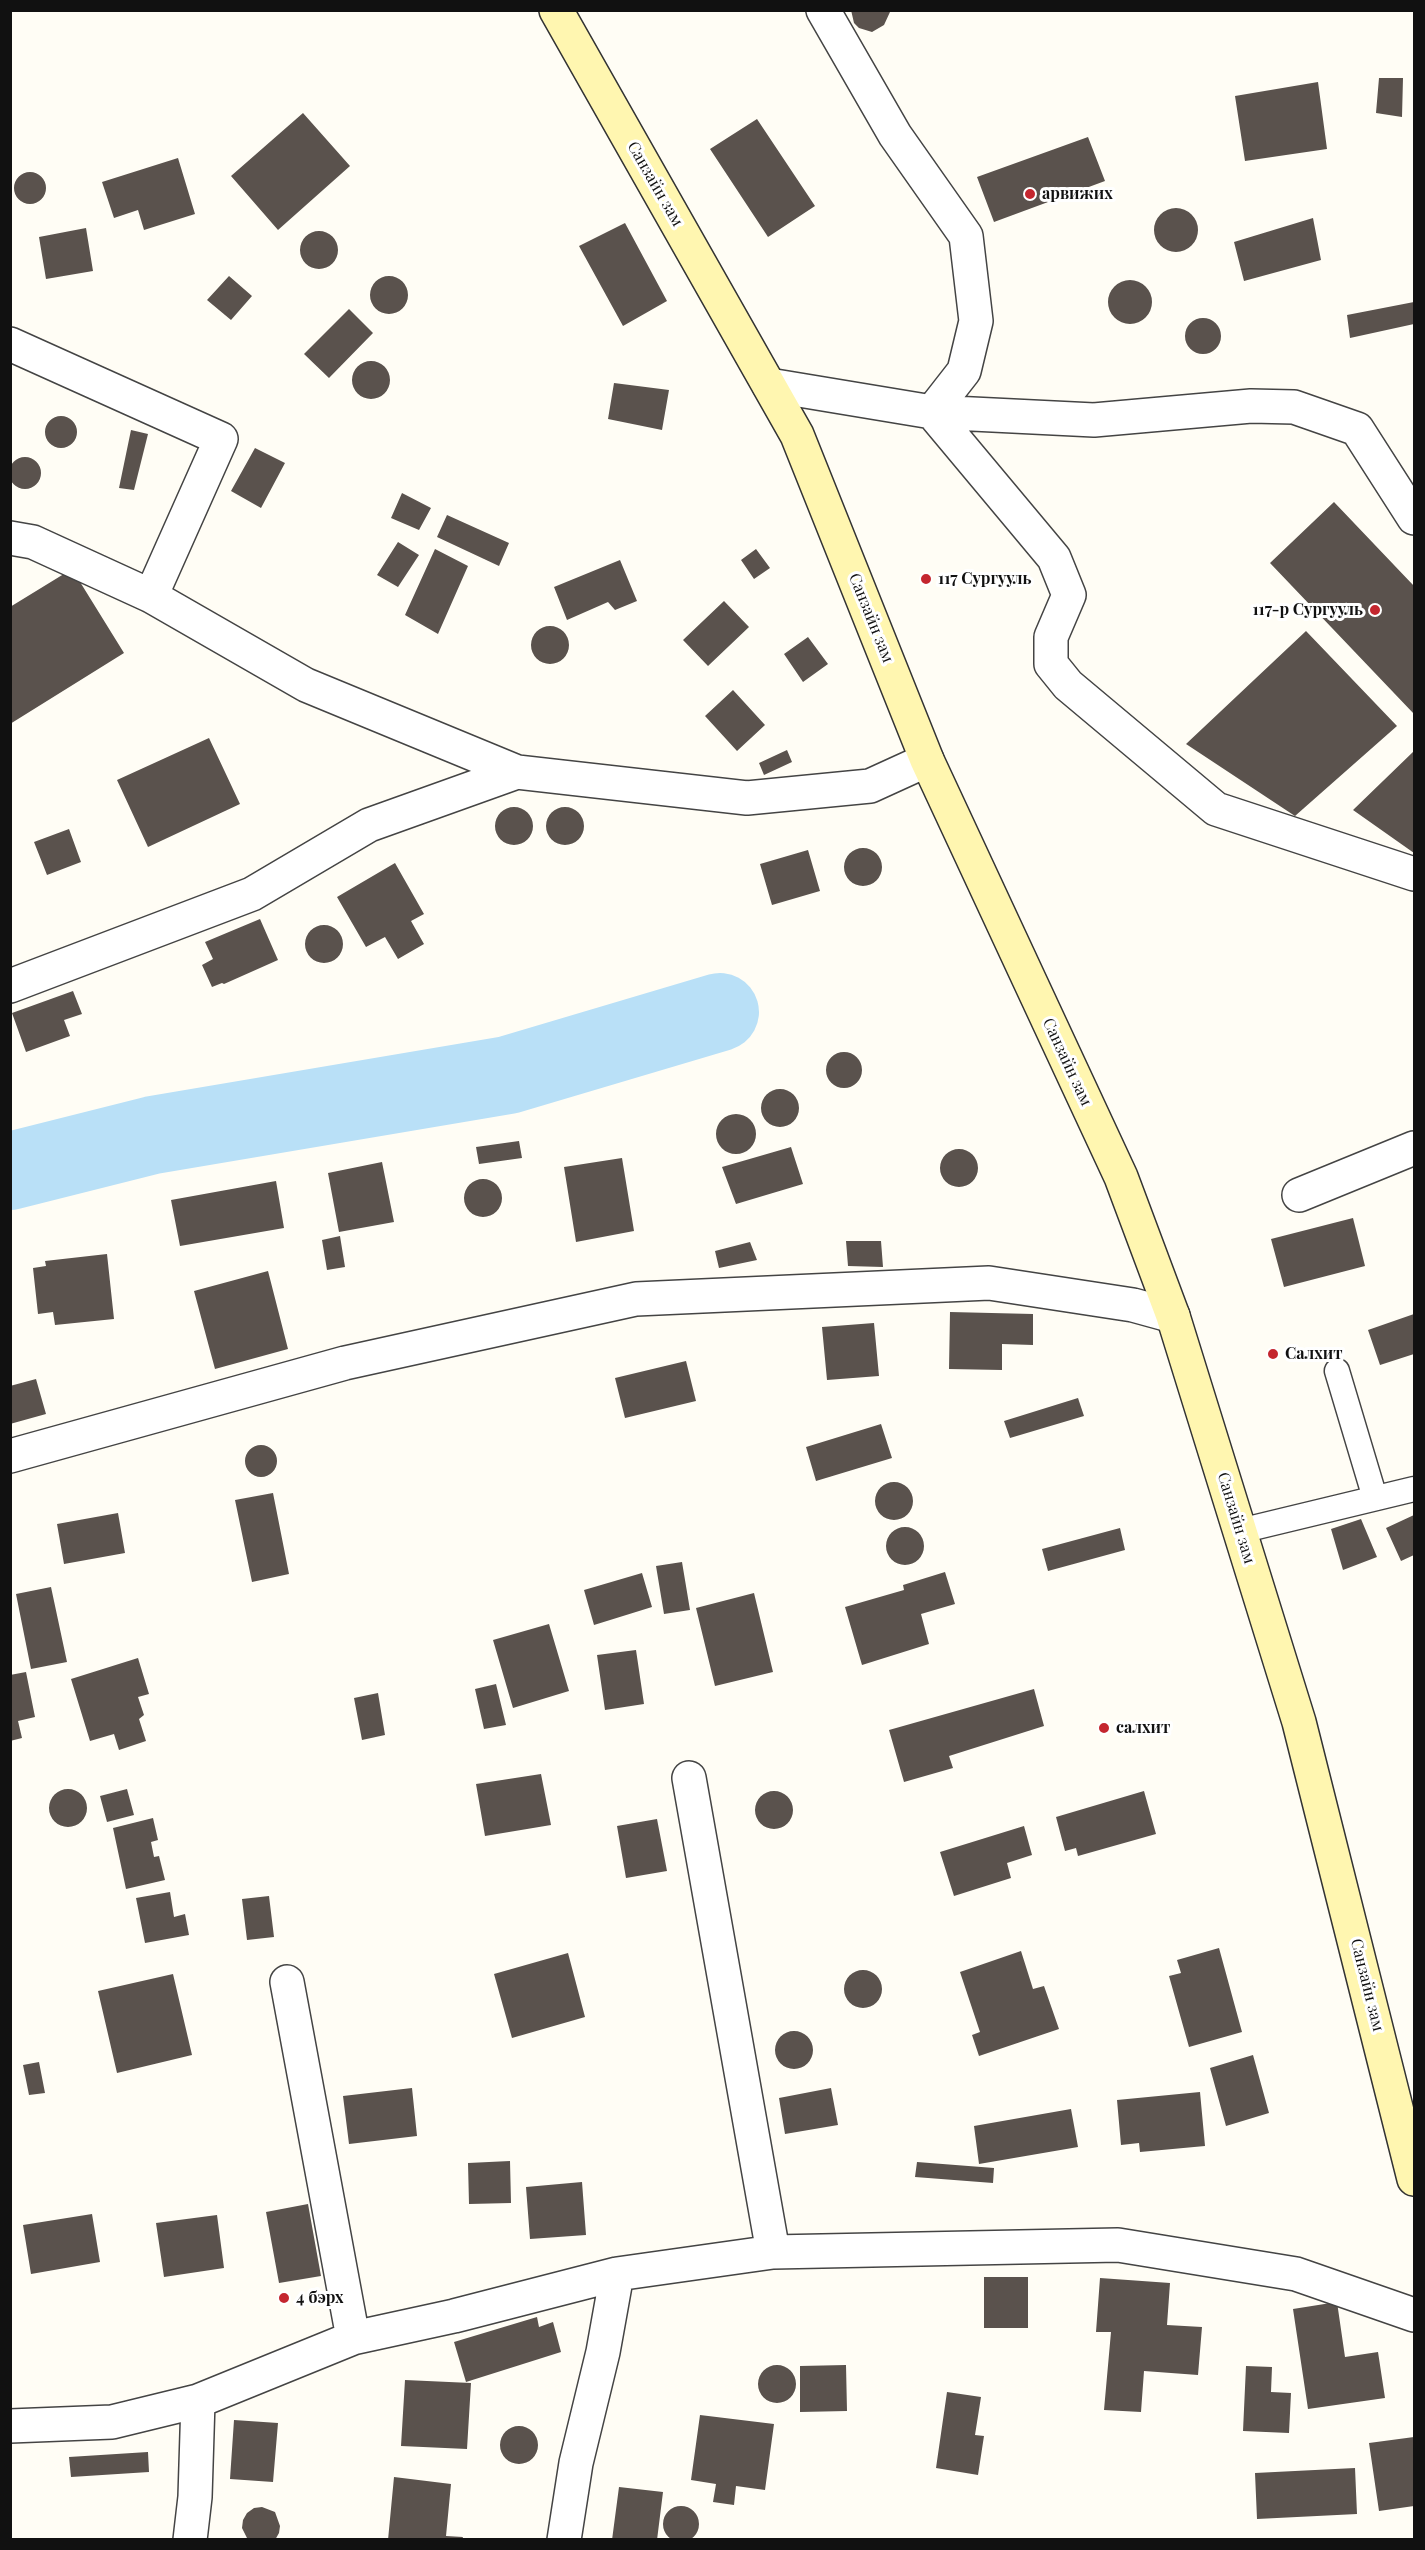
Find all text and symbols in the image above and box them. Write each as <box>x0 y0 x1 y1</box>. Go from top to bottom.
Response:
street label: Санзайн зам <box>623 138 687 230</box>
place label: арвижих <box>1042 184 1113 204</box>
marker: арвижих <box>1023 187 1037 201</box>
place label: 117 Сургууль <box>938 569 1031 589</box>
street label: Санзайн зам <box>844 570 898 666</box>
marker: 117 Сургууль <box>919 572 933 586</box>
place label: 117-р Сургууль <box>1252 600 1363 620</box>
marker: 117-р Сургууль <box>1368 603 1382 617</box>
street label: Санзайн зам <box>1038 1015 1096 1109</box>
place label: Салхит <box>1285 1344 1343 1364</box>
marker: Салхит <box>1266 1347 1280 1361</box>
street label: Санзайн зам <box>1213 1470 1259 1566</box>
place label: салхит <box>1116 1718 1170 1738</box>
marker: салхит <box>1097 1721 1111 1735</box>
street label: Санзайн зам <box>1346 1937 1388 2033</box>
place label: 4 бэрх <box>296 2288 344 2308</box>
marker: 4 бэрх <box>277 2291 291 2305</box>

